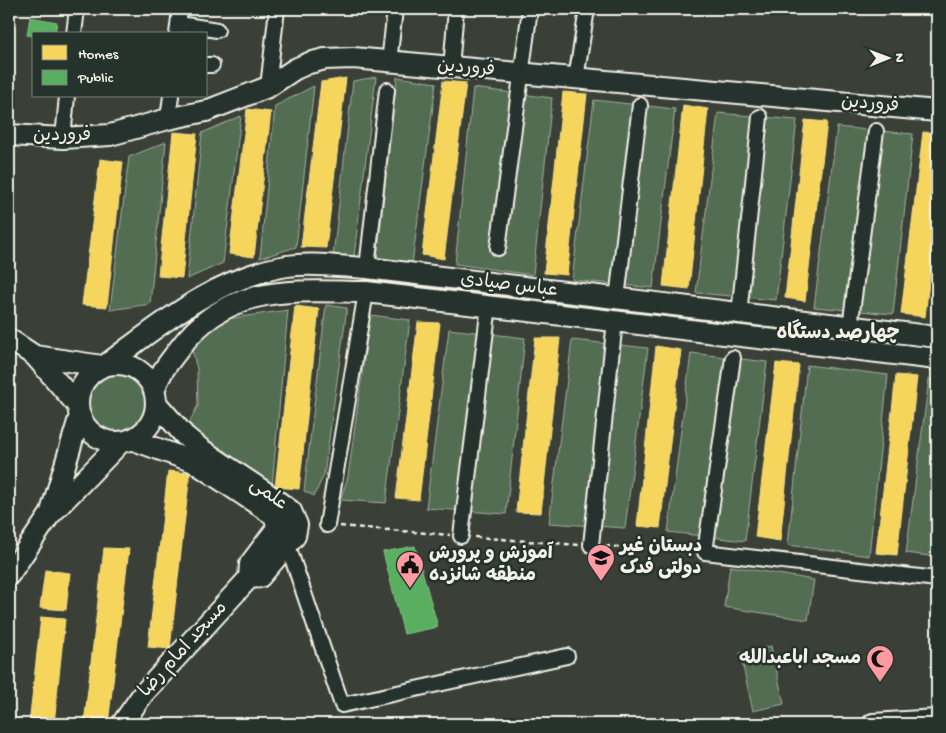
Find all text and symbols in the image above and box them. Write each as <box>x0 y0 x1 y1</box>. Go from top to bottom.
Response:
legend <box>32 32 208 98</box>
north arrow <box>864 32 914 82</box>
text: Homes <box>78 46 119 64</box>
text: N <box>890 53 907 63</box>
street label: فروردین <box>436 55 496 83</box>
text: Public <box>77 70 114 88</box>
street label: فروردین <box>840 91 900 119</box>
street label: فروردین <box>33 125 91 148</box>
street label: عباس صیادی <box>459 269 559 303</box>
district label: چهارصد دستگاه <box>776 319 900 346</box>
street label: علمی <box>245 474 291 516</box>
place label: دبستان غیر دولتی فدک <box>618 536 702 581</box>
place label: آموزش و پرورش منطقه شانزده <box>429 541 554 588</box>
school or university icon: دبستان غیر دولتی فدک <box>586 543 616 582</box>
public building icon: آموزش و پرورش منطقه شانزده <box>395 550 425 589</box>
street label: مسجد امام رضا <box>135 597 233 703</box>
mosque icon: مسجد اباعبدالله <box>865 644 895 683</box>
place label: مسجد اباعبدالله <box>739 648 861 671</box>

